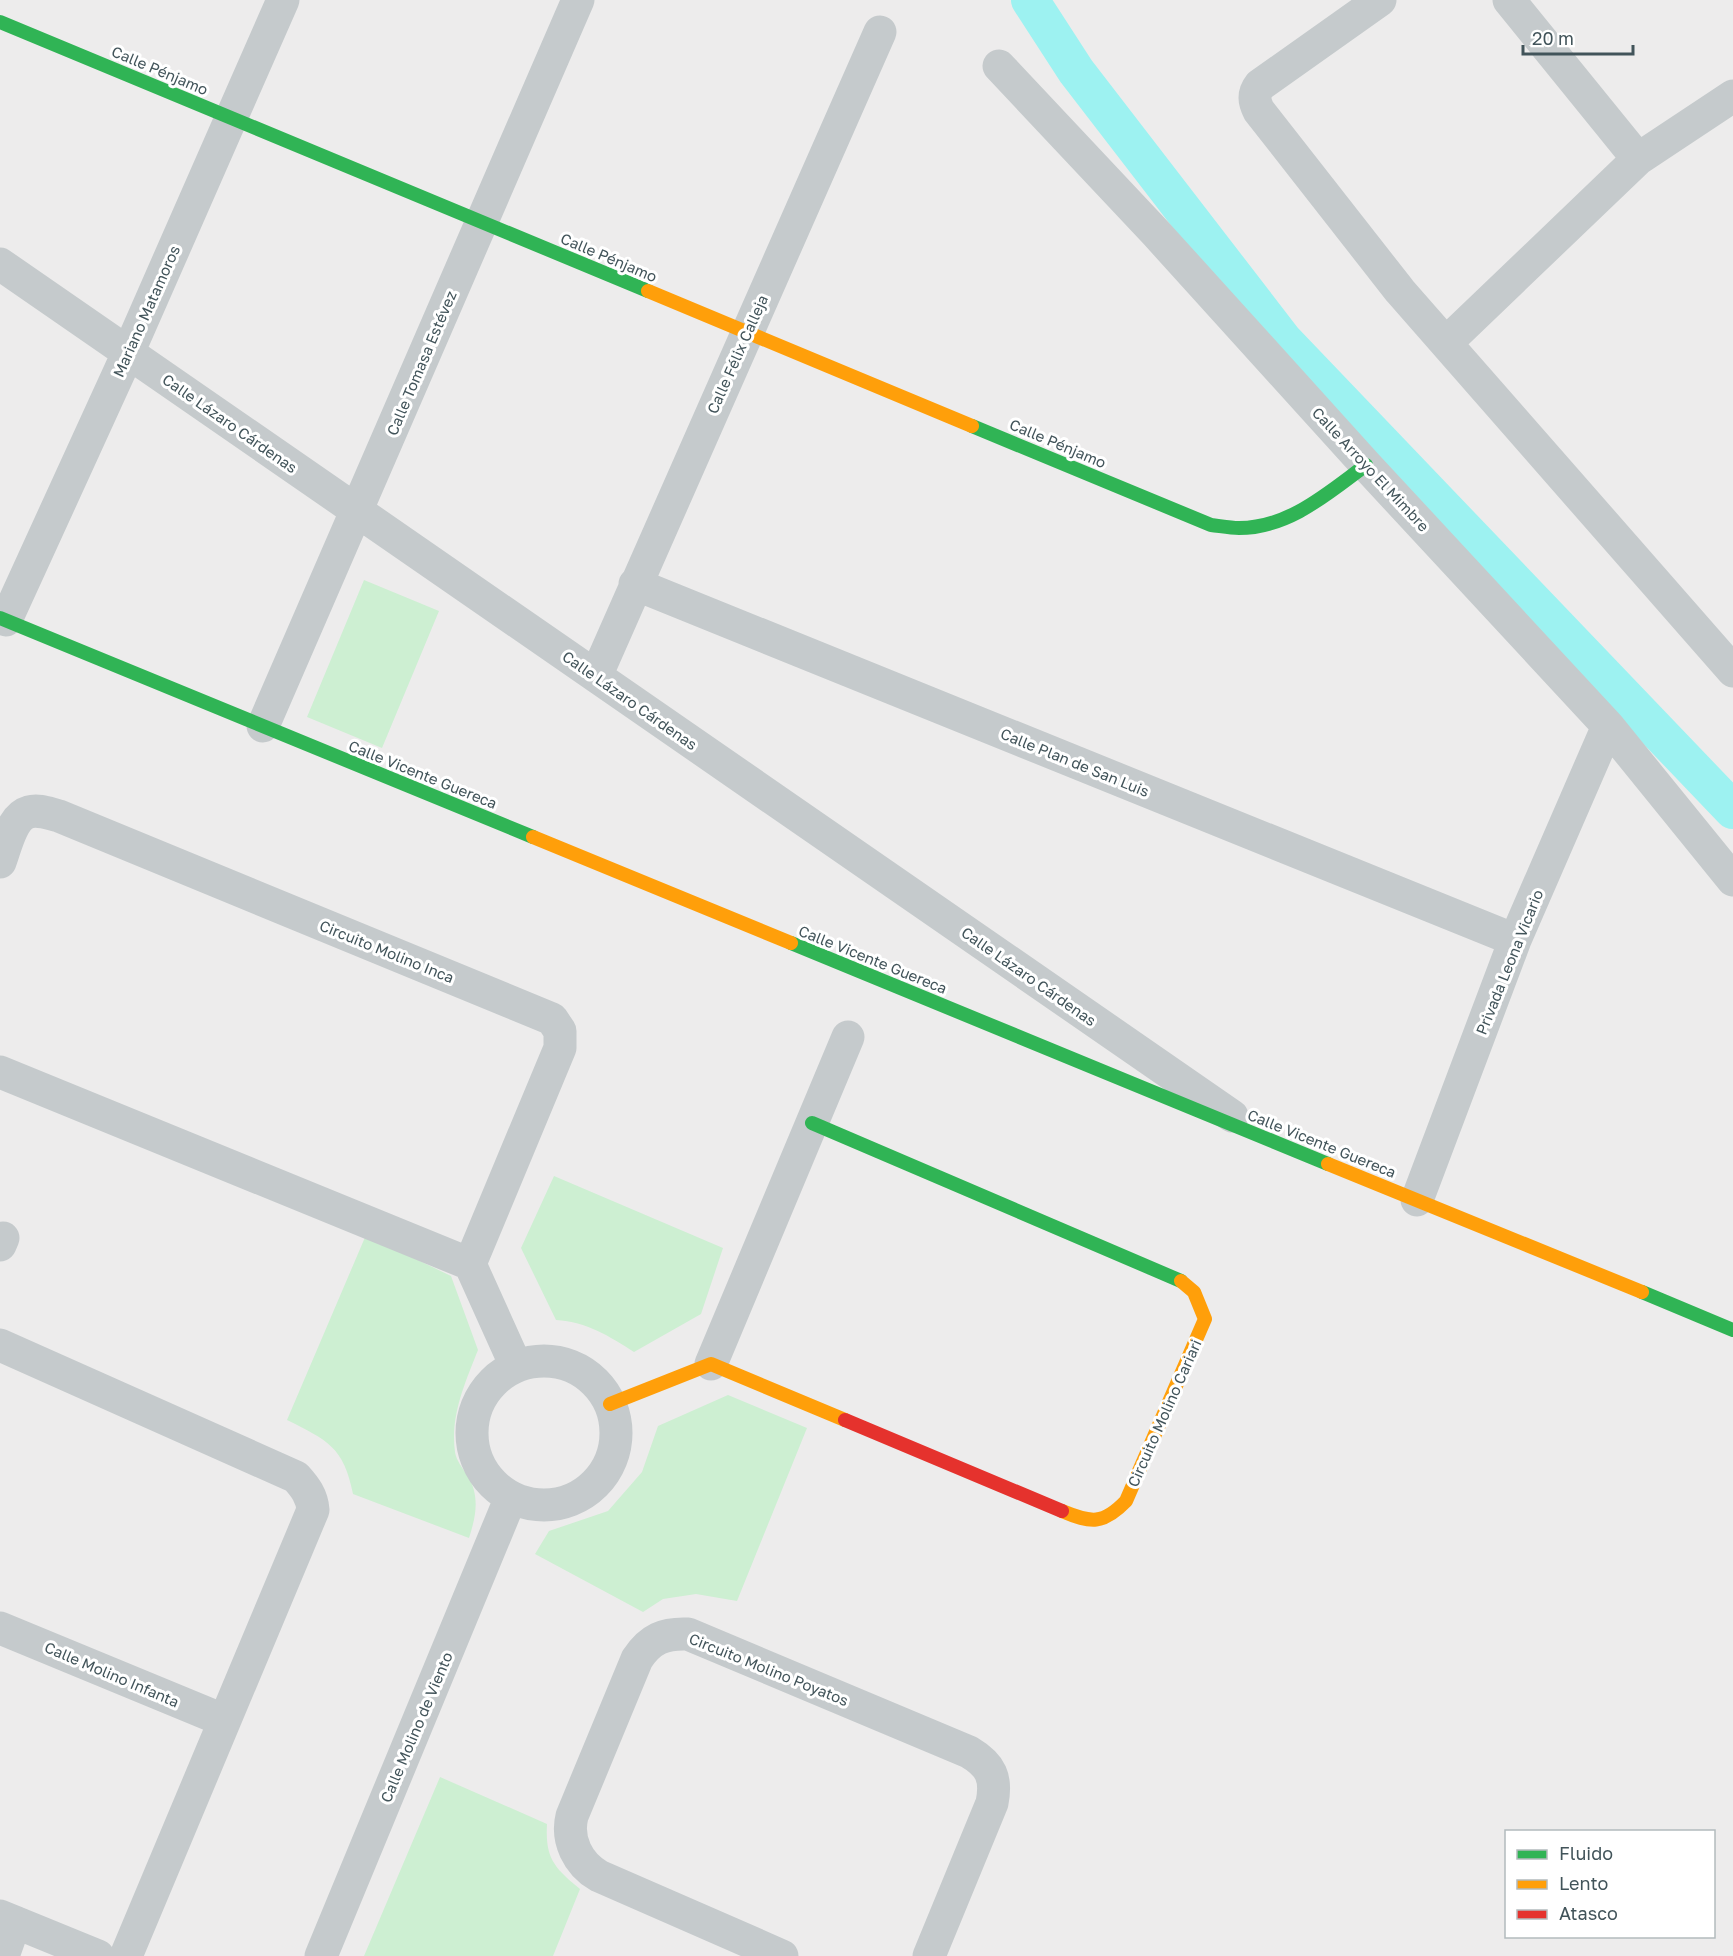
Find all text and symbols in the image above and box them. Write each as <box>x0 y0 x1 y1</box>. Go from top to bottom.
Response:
scale bar <box>1523 18 1632 56</box>
text: 20 m <box>1532 27 1574 49</box>
street label: Calle Pénjamo <box>109 42 211 98</box>
street label: Calle Pénjamo <box>558 229 660 285</box>
street label: Mariano Matamoros <box>109 242 183 380</box>
street label: Calle Tomasa Estévez <box>382 288 460 438</box>
street label: Calle Félix Calleja <box>703 292 771 416</box>
street label: Calle Lázaro Cárdenas <box>159 370 301 476</box>
street label: Calle Arroyo El Mimbre <box>1309 403 1433 535</box>
street label: Calle Pénjamo <box>1007 415 1109 471</box>
street label: Calle Lázaro Cárdenas <box>559 647 701 753</box>
street label: Calle Plan de San Luis <box>998 724 1152 800</box>
street label: Calle Vicente Guereca <box>346 736 500 812</box>
street label: Privada Leona Vicario <box>1472 887 1546 1037</box>
street label: Circuito Molino Inca <box>317 916 457 986</box>
street label: Calle Vicente Guereca <box>796 921 950 997</box>
street label: Calle Lázaro Cárdenas <box>958 923 1100 1029</box>
street label: Calle Vicente Guereca <box>1245 1105 1399 1181</box>
street label: Circuito Molino Cariari <box>1123 1336 1205 1490</box>
street label: Circuito Molino Poyatos <box>687 1629 851 1709</box>
street label: Calle Molino Infanta <box>42 1638 182 1710</box>
street label: Calle Molino de Viento <box>376 1649 456 1805</box>
legend <box>1505 1830 1715 1938</box>
text: Fluido <box>1559 1842 1613 1864</box>
text: Lento <box>1559 1872 1608 1894</box>
text: Atasco <box>1559 1902 1618 1924</box>

